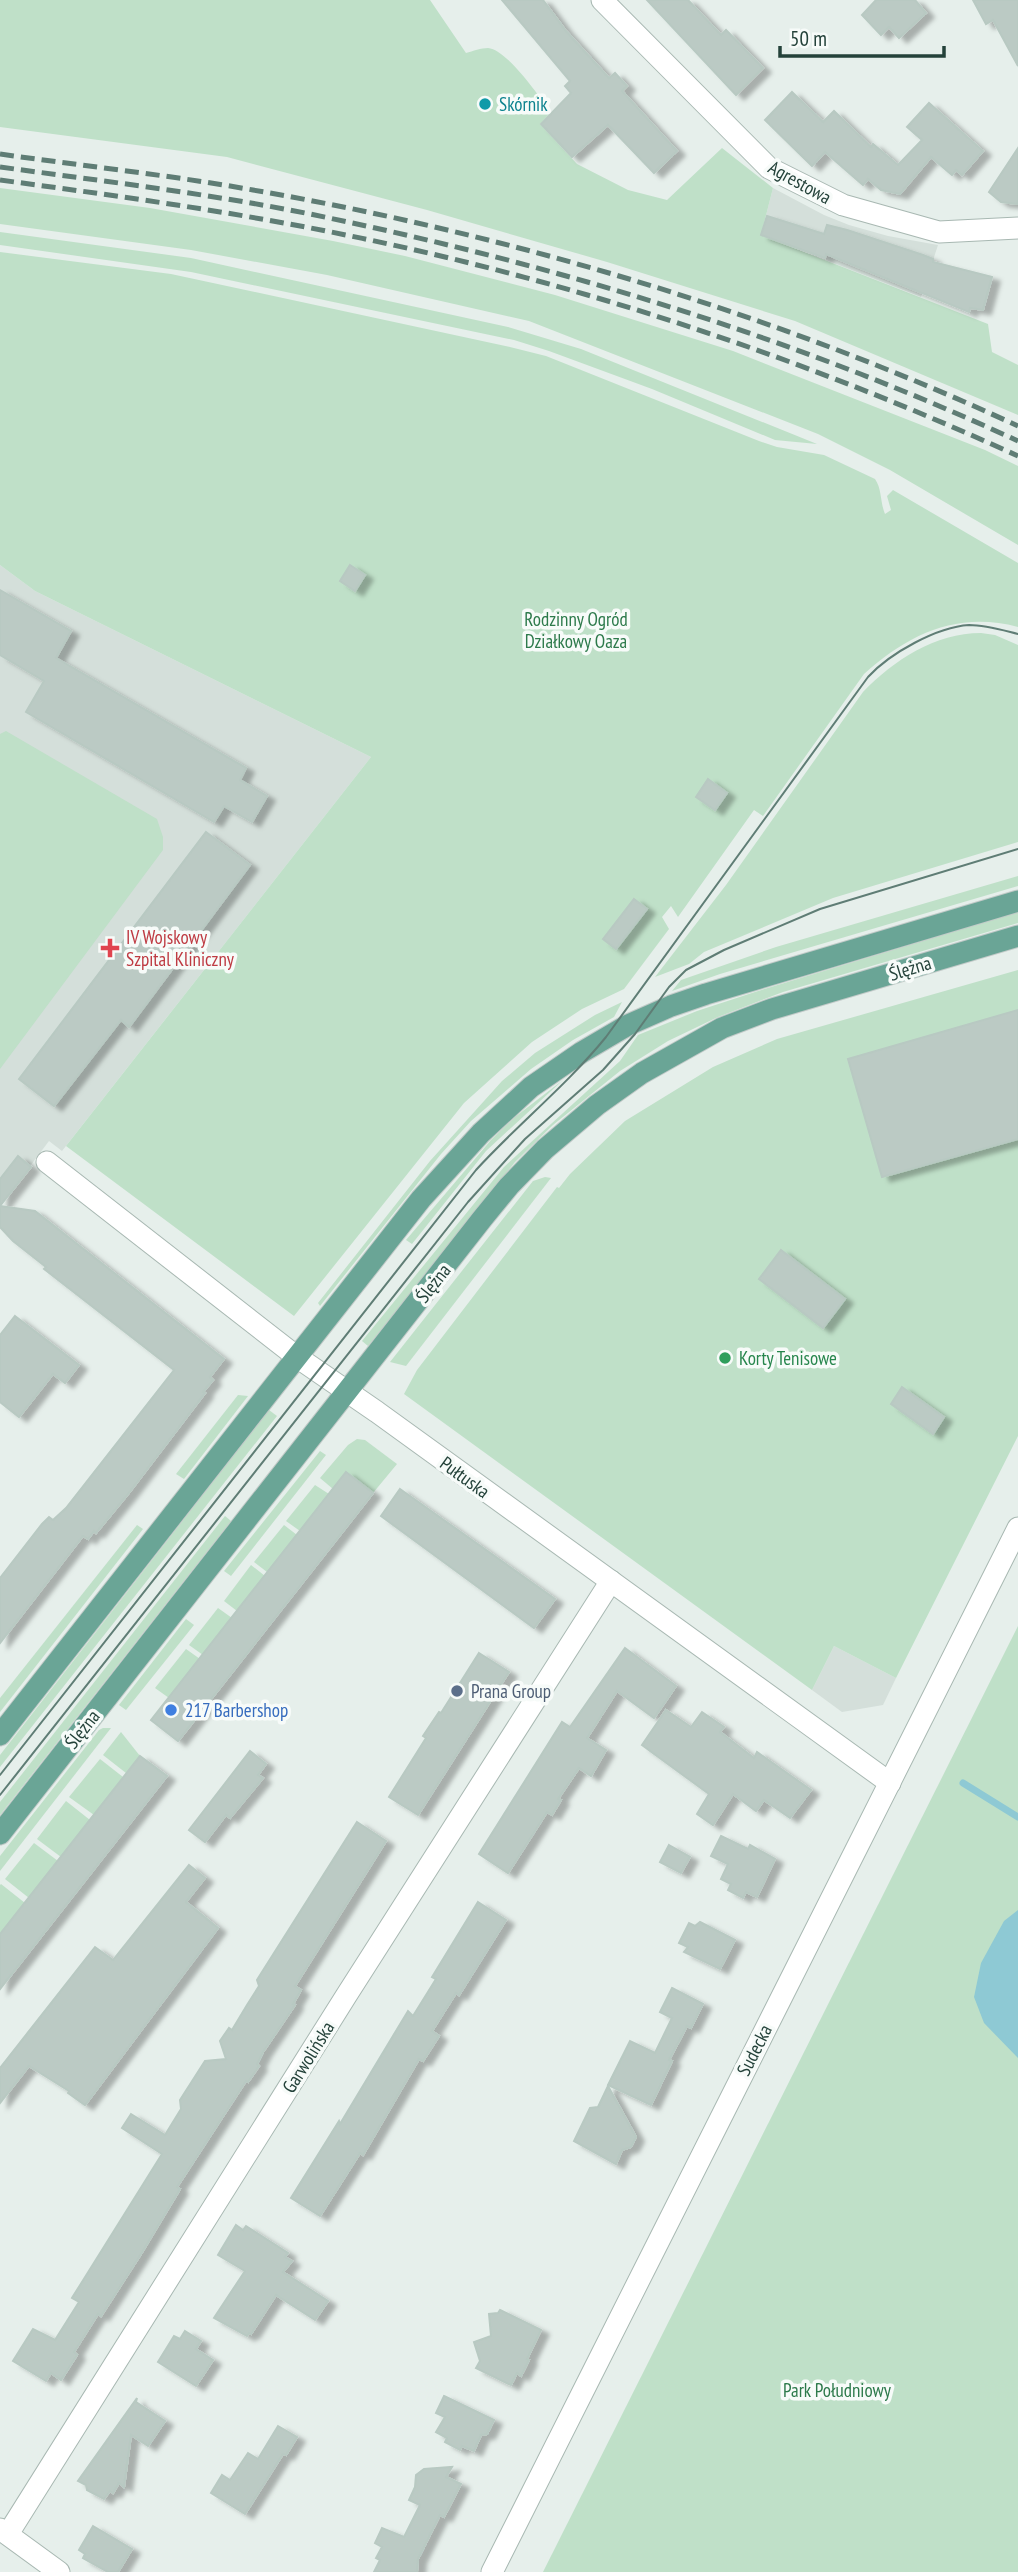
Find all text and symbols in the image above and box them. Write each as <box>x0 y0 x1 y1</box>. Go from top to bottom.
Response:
scale bar <box>780 14 944 58</box>
text: 50 m <box>790 25 827 52</box>
place label: Skórnik <box>499 92 548 116</box>
marker: Skórnik <box>477 96 493 112</box>
street label: Agrestowa <box>764 155 836 209</box>
park label: Rodzinny Ogród Działkowy Oaza <box>524 607 628 653</box>
place label: IV Wojskowy Szpital Kliniczny <box>126 925 235 971</box>
marker: IV Wojskowy Szpital Kliniczny <box>100 938 120 958</box>
street label: Ślężna <box>886 950 934 986</box>
street label: Ślężna <box>410 1259 456 1307</box>
place label: Korty Tenisowe <box>739 1346 837 1370</box>
marker: Korty Tenisowe <box>717 1350 733 1366</box>
street label: Pułtuska <box>435 1451 495 1503</box>
place label: Prana Group <box>471 1679 551 1703</box>
marker: Prana Group <box>449 1683 465 1699</box>
place label: 217 Barbershop <box>185 1698 288 1722</box>
marker: 217 Barbershop <box>163 1702 179 1718</box>
street label: Ślężna <box>59 1705 105 1753</box>
street label: Garwolińska <box>277 2017 339 2097</box>
street label: Sudecka <box>731 2020 777 2080</box>
park label: Park Południowy <box>783 2378 892 2402</box>

